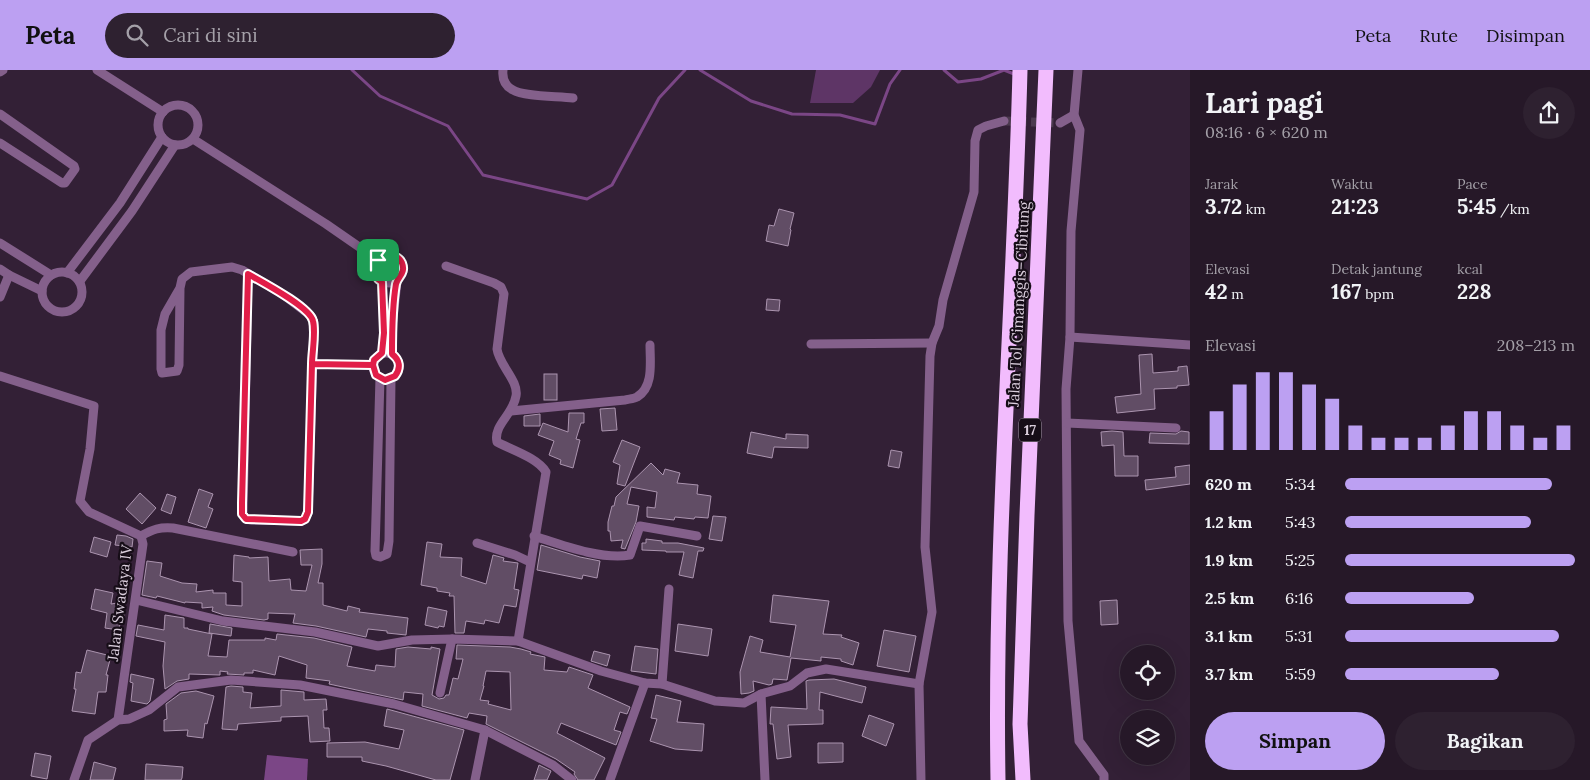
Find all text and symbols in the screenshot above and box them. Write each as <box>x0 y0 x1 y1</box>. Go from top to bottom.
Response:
search box <box>105 13 455 58</box>
text: Peta <box>25 20 75 51</box>
icon: search <box>123 21 151 49</box>
text: Cari di sini <box>163 23 258 47</box>
text: Peta <box>1355 24 1391 47</box>
text: Rute <box>1419 24 1458 47</box>
text: Disimpan <box>1486 24 1565 47</box>
text: Lari pagi <box>1205 85 1323 121</box>
button: share <box>1523 87 1575 139</box>
text: 08:16 · 6 × 620 m <box>1205 122 1328 142</box>
text: Jarak <box>1205 175 1238 193</box>
text: Waktu <box>1331 175 1373 193</box>
text: Pace <box>1457 175 1488 193</box>
text: 3.72 <box>1205 193 1242 220</box>
text: 21:23 <box>1331 193 1379 220</box>
text: 5:45 <box>1457 193 1496 220</box>
street label: Jalan Tol Cimanggis–Cibitung <box>1004 200 1033 408</box>
text: km <box>1242 200 1266 218</box>
text: /km <box>1496 200 1530 218</box>
pin <box>357 239 399 281</box>
icon: arrive <box>364 246 392 274</box>
text: Elevasi <box>1205 260 1250 278</box>
text: Detak jantung <box>1331 260 1422 278</box>
text: kcal <box>1457 260 1483 278</box>
text: 42 <box>1205 278 1228 305</box>
text: 167 <box>1331 278 1361 305</box>
text: 228 <box>1457 278 1491 305</box>
text: m <box>1228 285 1244 303</box>
text: bpm <box>1361 285 1394 303</box>
text: Elevasi <box>1205 335 1256 355</box>
text: 208–213 m <box>1497 335 1575 355</box>
road number: 17 <box>1019 418 1041 442</box>
text: 620 m <box>1205 474 1252 494</box>
text: 5:34 <box>1285 474 1315 494</box>
text: 1.2 km <box>1205 512 1252 532</box>
text: 5:43 <box>1285 512 1315 532</box>
street label: Jalan Swadaya IV <box>103 543 136 663</box>
text: 1.9 km <box>1205 550 1253 570</box>
text: 5:25 <box>1285 550 1315 570</box>
text: 2.5 km <box>1205 588 1254 608</box>
text: 6:16 <box>1285 588 1313 608</box>
text: 3.1 km <box>1205 626 1253 646</box>
text: 5:31 <box>1285 626 1312 646</box>
map controls <box>1120 645 1175 765</box>
button: locate <box>1120 645 1175 700</box>
text: 3.7 km <box>1205 664 1253 684</box>
text: 5:59 <box>1285 664 1316 684</box>
button: layers <box>1120 710 1175 765</box>
button: Simpan <box>1205 712 1385 770</box>
button: Bagikan <box>1395 712 1575 770</box>

